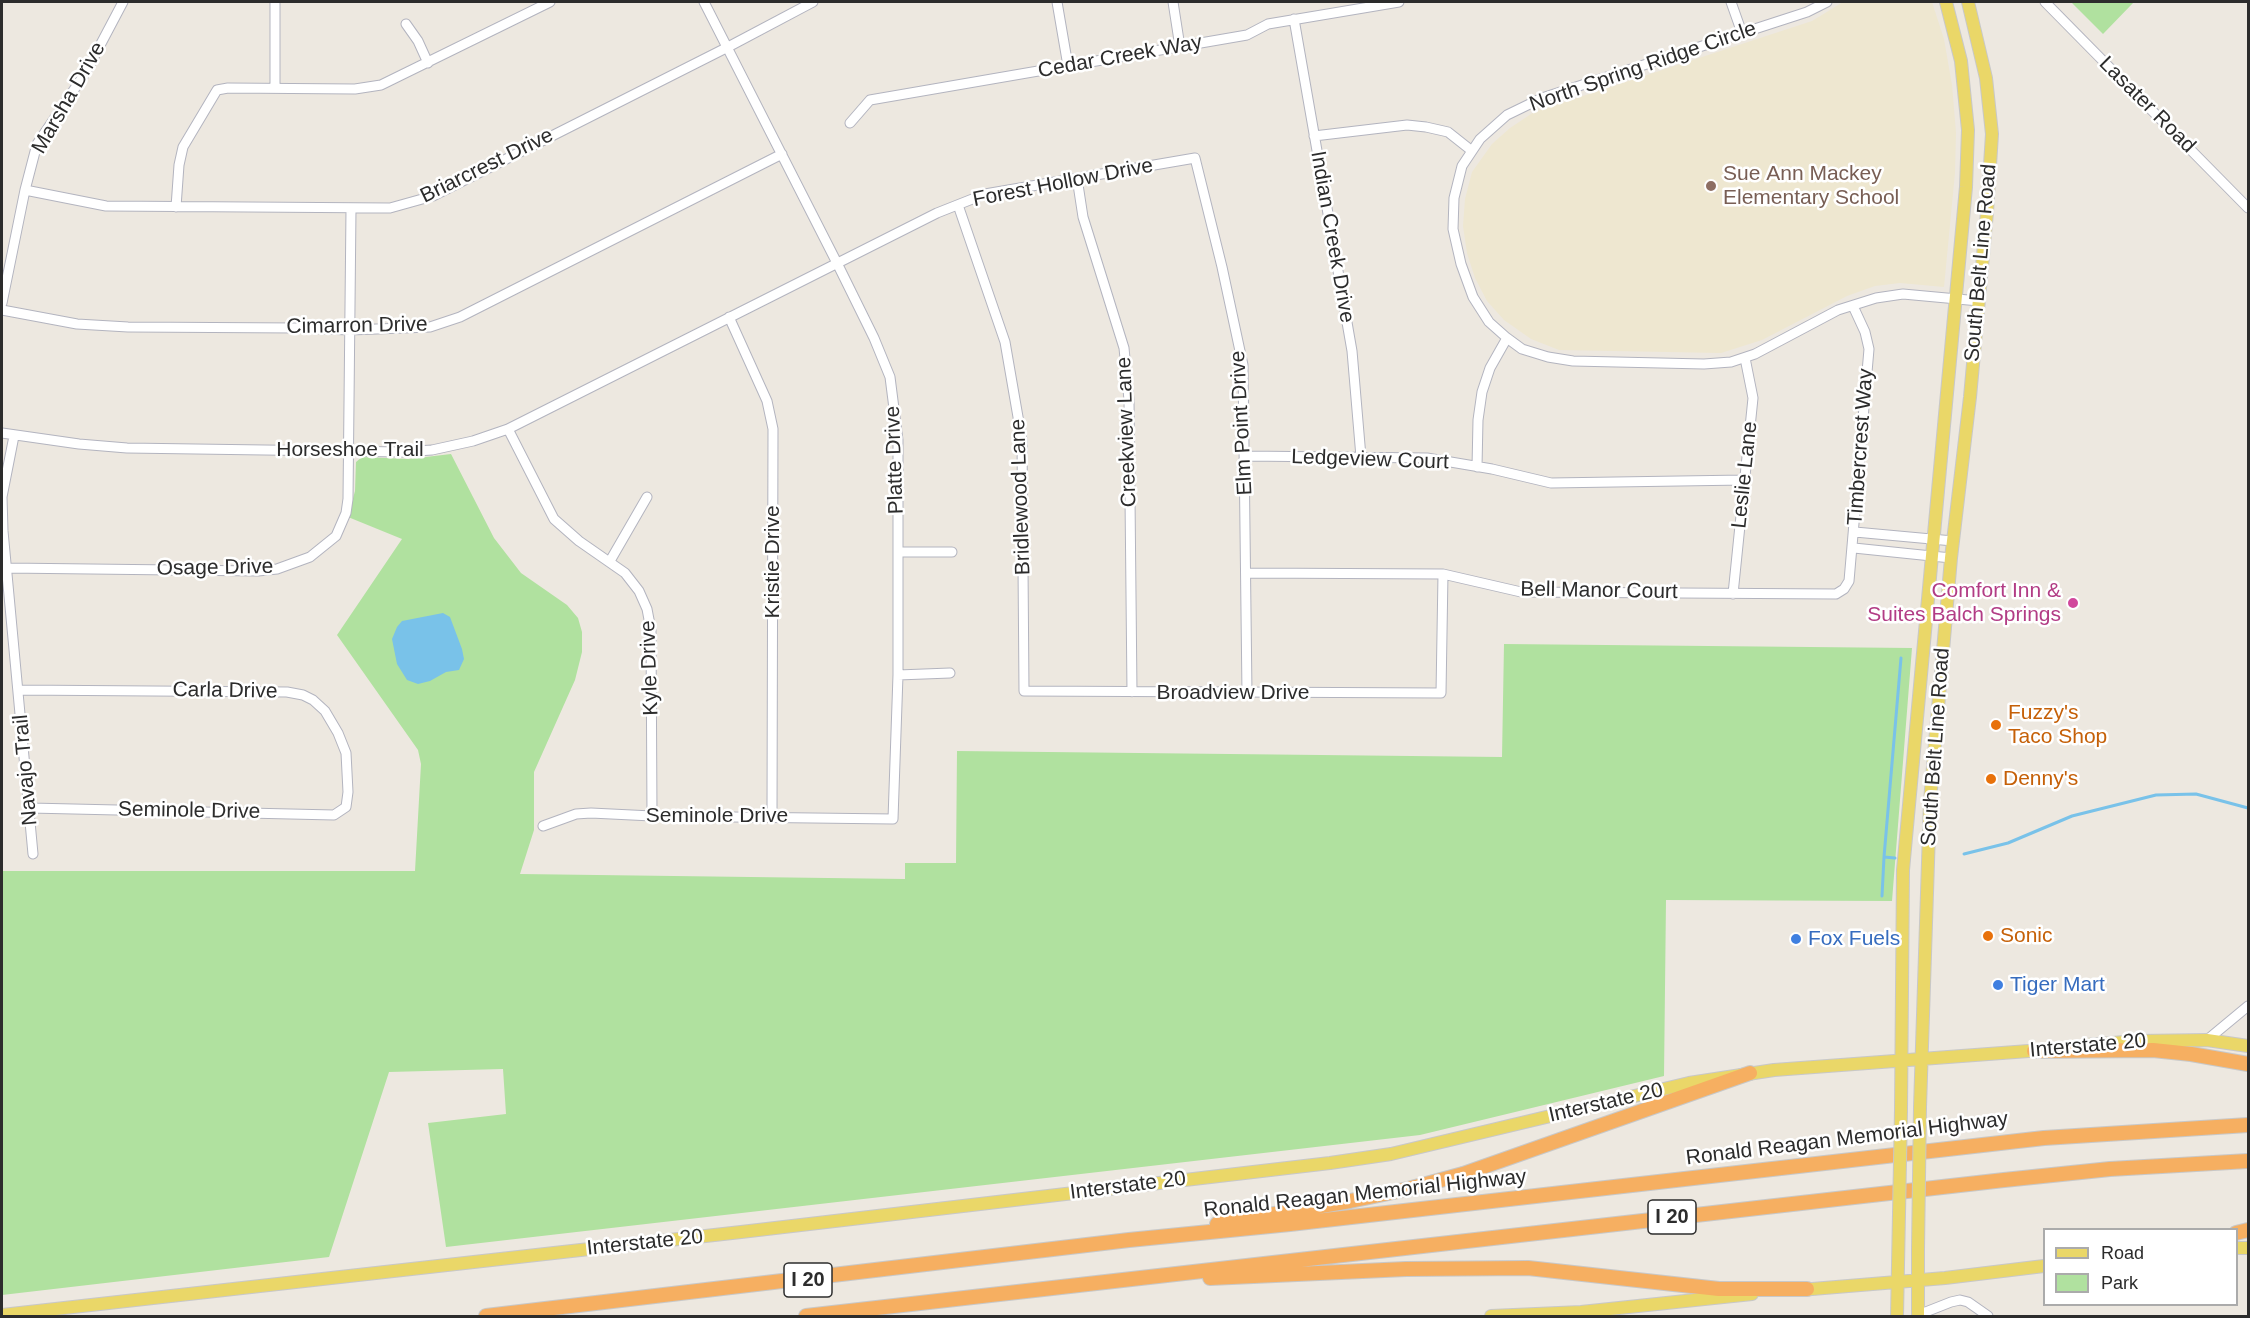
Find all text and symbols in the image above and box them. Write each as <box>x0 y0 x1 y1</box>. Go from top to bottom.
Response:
street label: North Spring Ridge Circle <box>1526 16 1760 118</box>
street label: Cedar Creek Way <box>1036 30 1204 84</box>
street label: Marsha Drive <box>27 38 111 158</box>
street label: Lasater Road <box>2094 52 2200 158</box>
street label: Briarcrest Drive <box>416 123 558 209</box>
street label: Indian Creek Drive <box>1304 149 1360 325</box>
street label: Forest Hollow Drive <box>971 153 1155 213</box>
place label: Sue Ann Mackey Elementary School <box>1723 161 1899 211</box>
street label: South Belt Line Road <box>1960 163 2002 363</box>
marker: Sue Ann Mackey Elementary School <box>1704 179 1718 193</box>
street label: Cimarron Drive <box>286 312 428 340</box>
street label: Elm Point Drive <box>1226 350 1258 496</box>
street label: Creekview Lane <box>1112 356 1142 508</box>
street label: Timbercrest Way <box>1843 368 1879 526</box>
street label: Platte Drive <box>881 405 909 515</box>
street label: Bridlewood Lane <box>1006 418 1036 576</box>
street label: Leslie Lane <box>1727 420 1763 530</box>
street label: Horseshoe Trail <box>276 437 424 463</box>
street label: Ledgeview Court <box>1291 445 1449 475</box>
street label: Kristie Drive <box>760 505 786 619</box>
street label: Osage Drive <box>156 554 274 582</box>
street label: Bell Manor Court <box>1520 577 1678 605</box>
place label: Comfort Inn & Suites Balch Springs <box>1867 578 2061 628</box>
marker: Comfort Inn & Suites Balch Springs <box>2066 596 2080 610</box>
street label: Kyle Drive <box>636 620 664 716</box>
street label: South Belt Line Road <box>1917 647 1955 847</box>
street label: Carla Drive <box>172 677 278 705</box>
street label: Broadview Drive <box>1157 680 1309 706</box>
place label: Fuzzy's Taco Shop <box>2008 700 2107 750</box>
street label: Navajo Trail <box>9 713 43 827</box>
marker: Fuzzy's Taco Shop <box>1989 718 2003 732</box>
place label: Denny's <box>2003 766 2078 792</box>
marker: Denny's <box>1984 772 1998 786</box>
street label: Seminole Drive <box>118 797 260 825</box>
street label: Seminole Drive <box>646 803 788 829</box>
place label: Sonic <box>2000 923 2053 949</box>
place label: Fox Fuels <box>1808 926 1900 952</box>
marker: Sonic <box>1981 929 1995 943</box>
marker: Fox Fuels <box>1789 932 1803 946</box>
place label: Tiger Mart <box>2010 972 2105 998</box>
marker: Tiger Mart <box>1991 978 2005 992</box>
street label: Interstate 20 <box>2029 1028 2147 1064</box>
street label: Interstate 20 <box>1546 1078 1666 1128</box>
street label: Ronald Reagan Memorial Highway <box>1684 1107 2010 1171</box>
street label: Ronald Reagan Memorial Highway <box>1202 1165 1528 1223</box>
street label: Interstate 20 <box>1069 1166 1187 1206</box>
road number: I 20 <box>1648 1200 1696 1234</box>
street label: Interstate 20 <box>586 1224 704 1262</box>
legend <box>2043 1228 2238 1306</box>
text: Road <box>2101 1243 2144 1263</box>
road number: I 20 <box>784 1263 832 1297</box>
text: Park <box>2101 1273 2138 1293</box>

